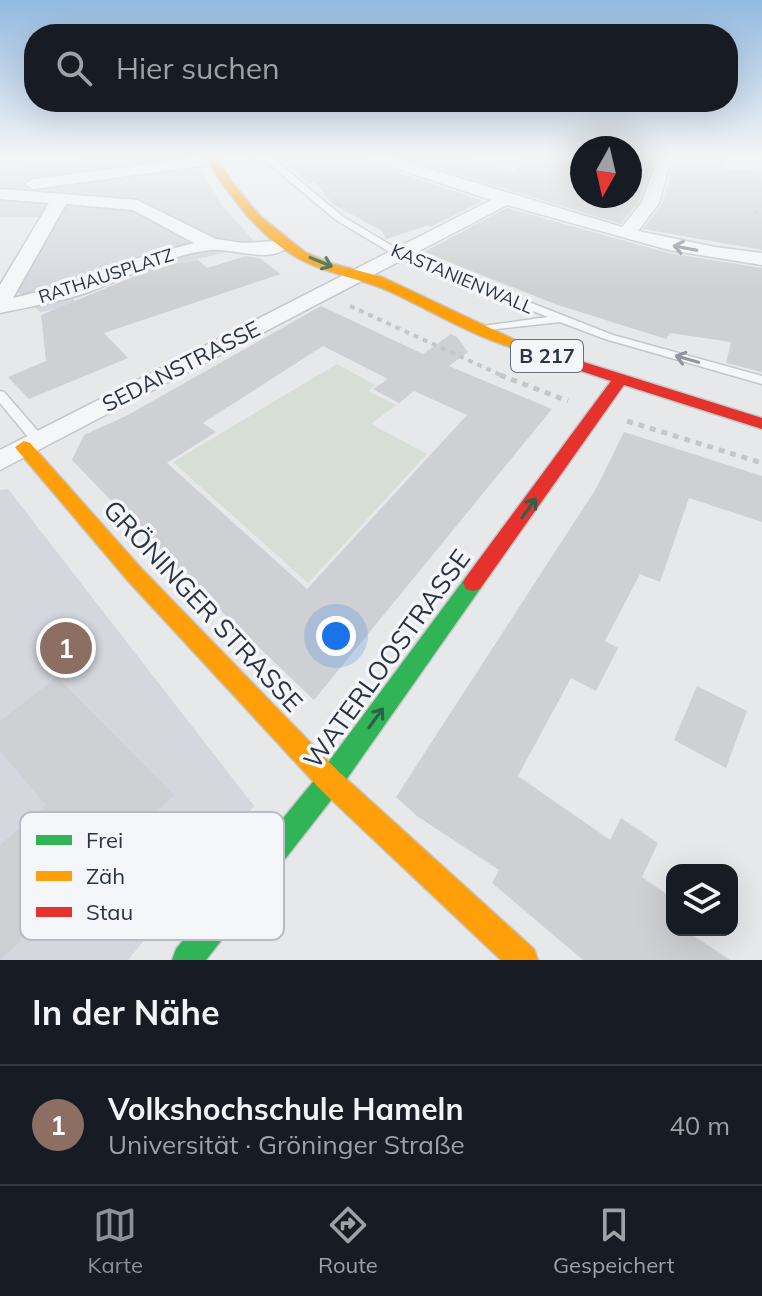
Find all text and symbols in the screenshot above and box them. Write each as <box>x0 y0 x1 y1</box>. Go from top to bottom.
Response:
search box <box>24 24 738 112</box>
icon: search <box>52 46 96 90</box>
text: Hier suchen <box>116 49 280 87</box>
north arrow <box>570 136 642 208</box>
street label: KASTANIENWALL <box>388 238 537 319</box>
one-way arrow <box>673 240 698 255</box>
street label: RATHAUSPLATZ <box>35 243 177 308</box>
one-way arrow <box>308 256 333 270</box>
street label: SEDANSTRASSE <box>97 314 265 418</box>
road number: B 217 <box>511 340 583 372</box>
one-way arrow <box>674 351 700 366</box>
street label: GRÖNINGER STRASSE <box>97 493 310 718</box>
one-way arrow <box>520 498 537 519</box>
street label: WATERLOOSTRASSE <box>296 543 477 775</box>
your location <box>316 616 356 656</box>
pin: 1 <box>40 618 92 678</box>
one-way arrow <box>367 708 384 729</box>
legend <box>20 812 284 940</box>
text: Frei <box>86 826 123 854</box>
text: Zäh <box>86 862 125 890</box>
map controls <box>666 864 738 936</box>
button: layers <box>666 864 738 936</box>
text: Stau <box>86 898 133 926</box>
text: In der Nähe <box>32 991 220 1034</box>
text: Volkshochschule Hameln <box>108 1090 464 1128</box>
text: 1 <box>50 1109 66 1142</box>
text: 40 m <box>669 1109 730 1142</box>
text: Universität · Gröninger Straße <box>108 1128 465 1161</box>
tab: Karte <box>88 1203 143 1279</box>
tab: Route <box>318 1203 378 1279</box>
tab: Gespeichert <box>553 1203 674 1279</box>

